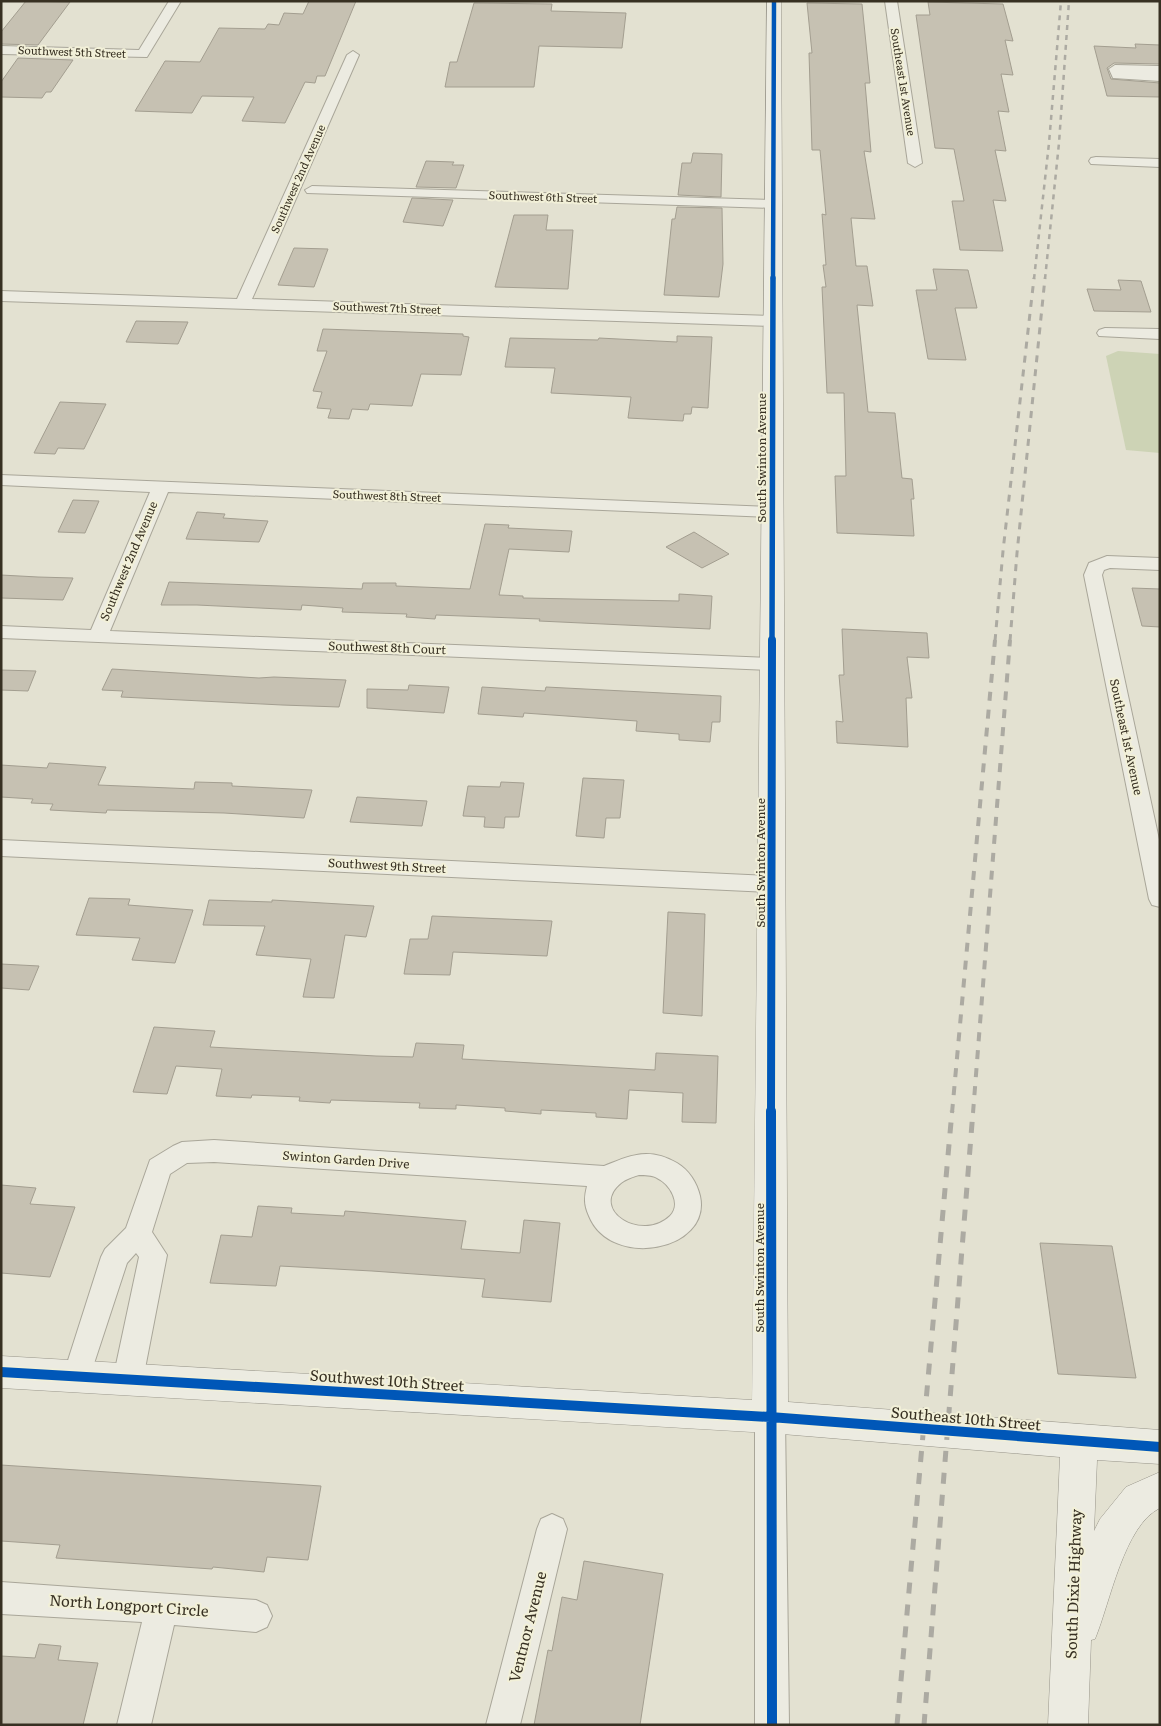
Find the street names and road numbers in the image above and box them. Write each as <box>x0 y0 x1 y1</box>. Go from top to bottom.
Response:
street label: Southeast 1st Avenue <box>888 27 920 137</box>
street label: Southwest 5th Street <box>18 41 127 61</box>
street label: Southwest 2nd Avenue <box>266 121 328 236</box>
street label: Southwest 6th Street <box>488 186 598 206</box>
street label: Southwest 7th Street <box>333 297 442 317</box>
street label: South Swinton Avenue <box>752 393 770 523</box>
street label: Southwest 8th Street <box>332 485 442 505</box>
street label: Southwest 2nd Avenue <box>95 498 161 623</box>
street label: Southwest 8th Court <box>328 636 446 658</box>
street label: Southeast 1st Avenue <box>1106 677 1148 797</box>
street label: South Swinton Avenue <box>751 798 769 928</box>
street label: Southwest 9th Street <box>328 853 447 877</box>
street label: Swinton Garden Drive <box>282 1146 410 1172</box>
street label: South Swinton Avenue <box>750 1203 768 1333</box>
street label: Southwest 10th Street <box>309 1363 465 1396</box>
street label: Southeast 10th Street <box>890 1399 1042 1436</box>
street label: South Dixie Highway <box>1058 1508 1087 1659</box>
street label: Ventnor Avenue <box>502 1568 552 1685</box>
street label: North Longport Circle <box>49 1587 210 1622</box>

